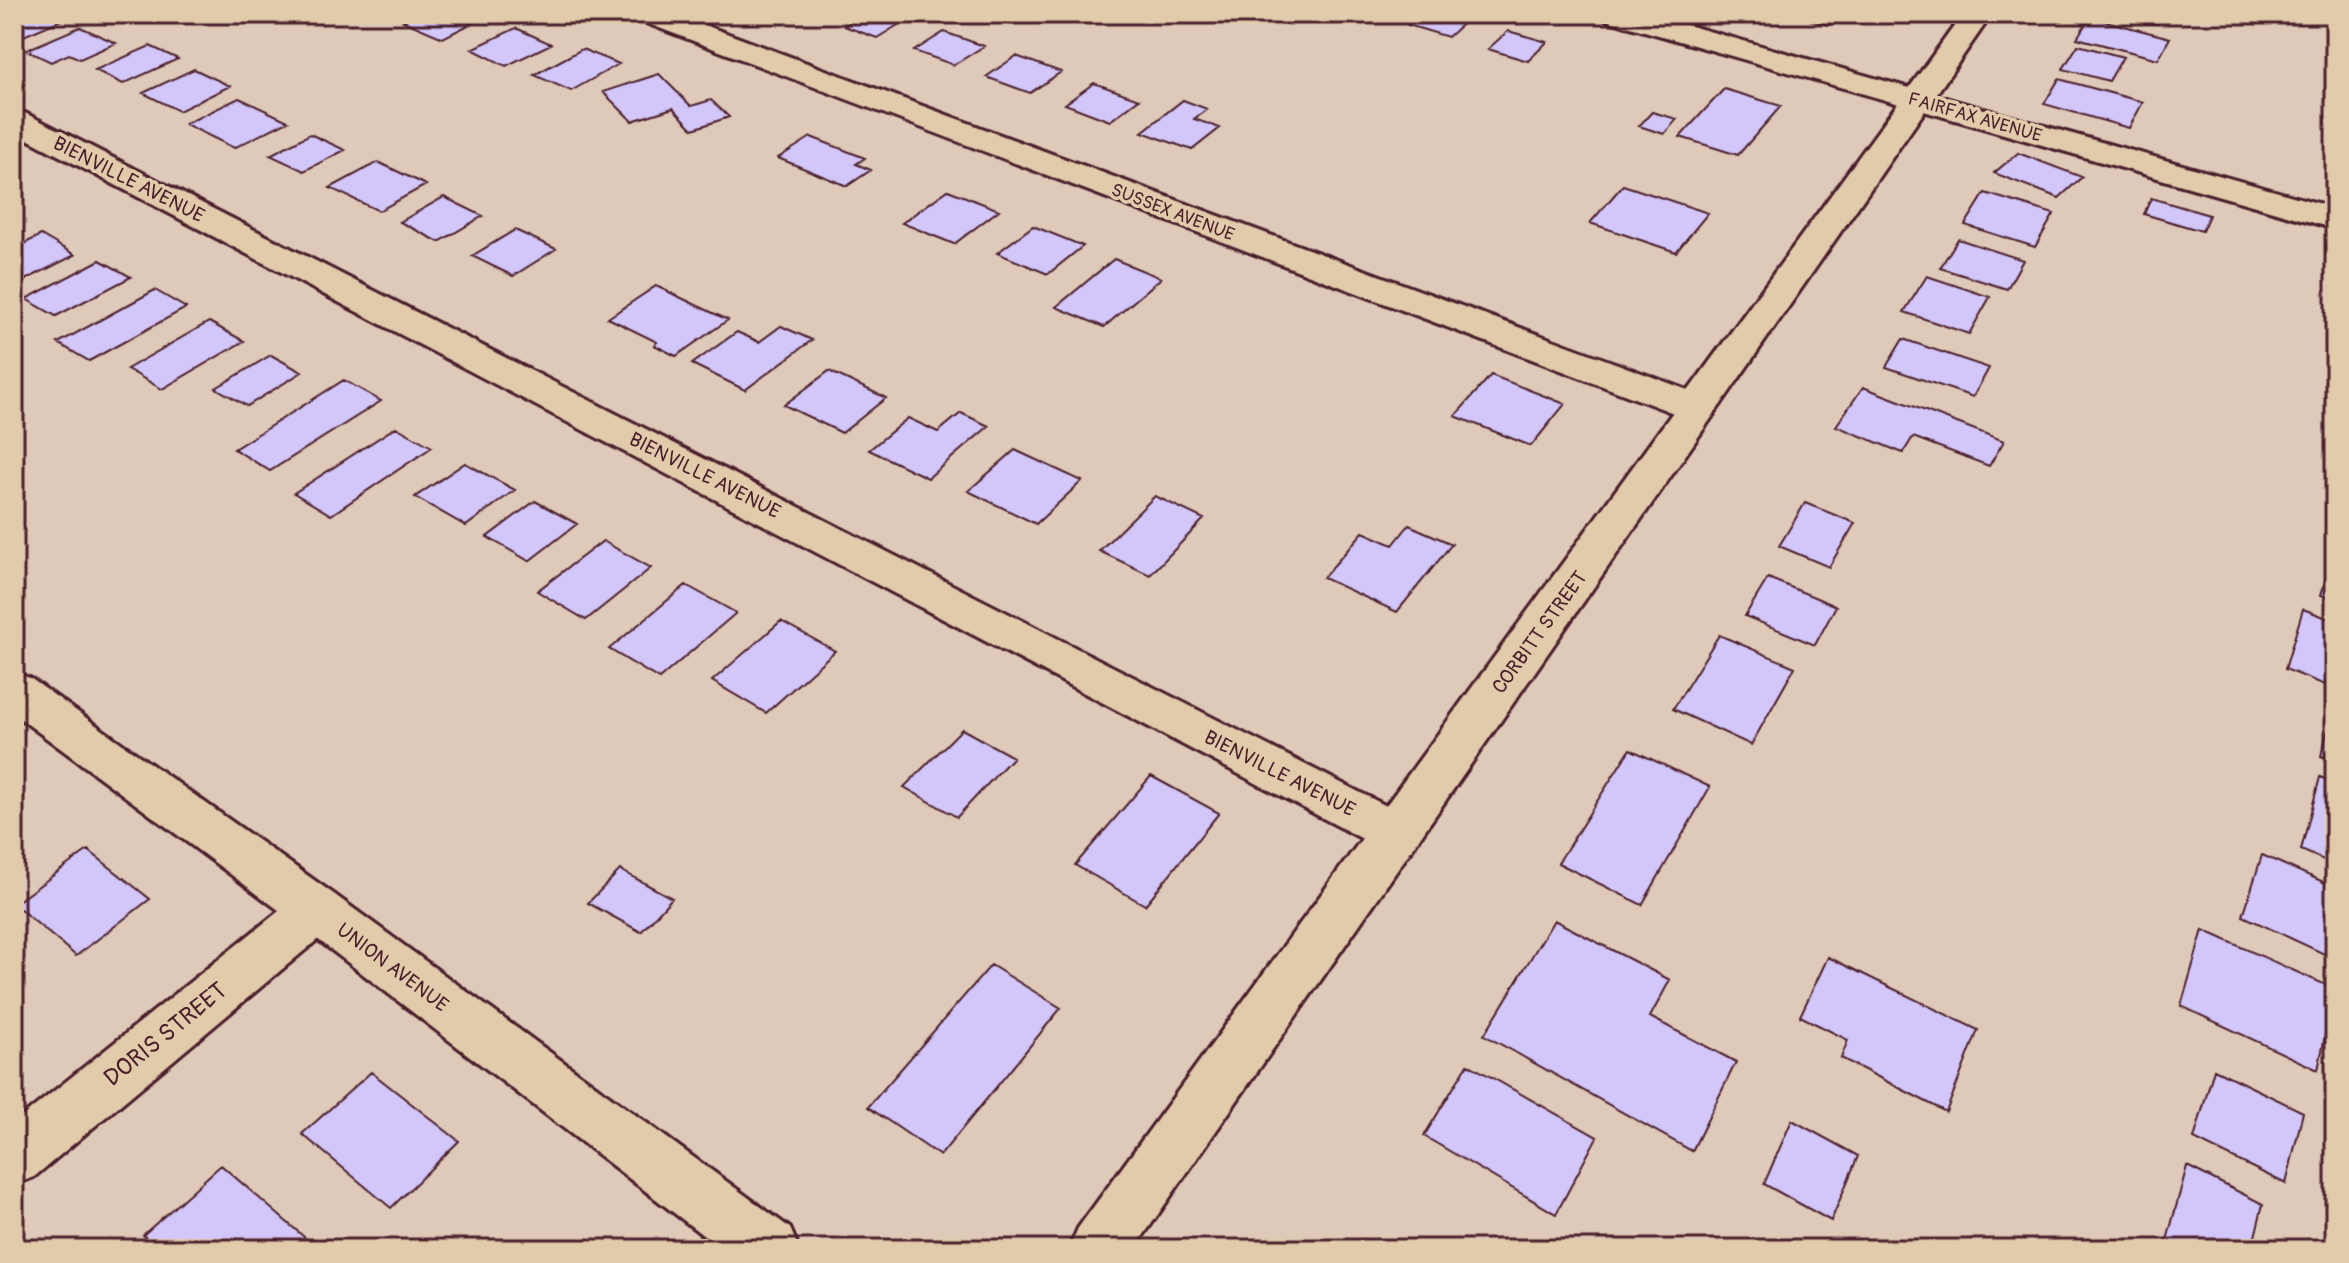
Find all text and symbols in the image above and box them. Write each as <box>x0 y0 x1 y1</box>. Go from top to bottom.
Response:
street label: FAIRFAX AVENUE <box>1905 87 2044 148</box>
street label: BIENVILLE AVENUE <box>49 131 209 228</box>
street label: SUSSEX AVENUE <box>1108 178 1238 247</box>
street label: BIENVILLE AVENUE <box>625 427 785 524</box>
street label: CORBITT STREET <box>1487 566 1592 699</box>
street label: BIENVILLE AVENUE <box>1200 725 1360 822</box>
street label: UNION AVENUE <box>332 917 453 1017</box>
street label: DORIS STREET <box>98 976 233 1093</box>

